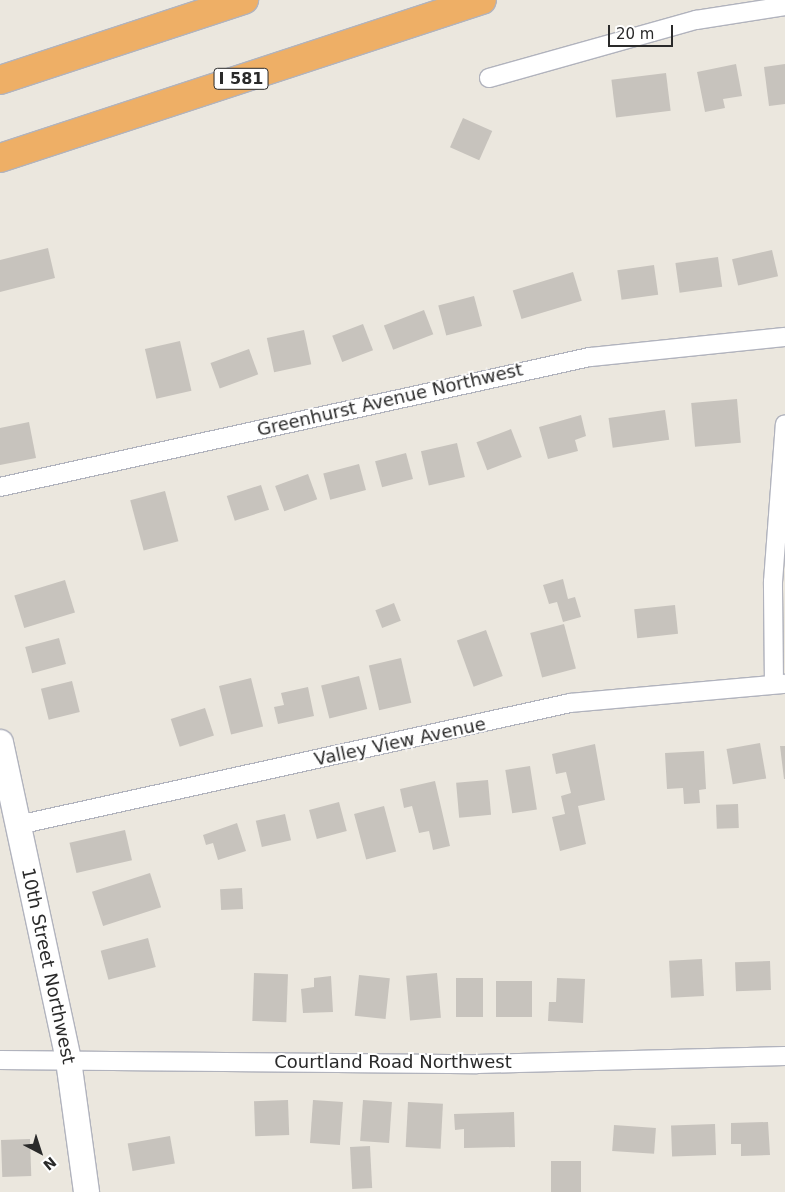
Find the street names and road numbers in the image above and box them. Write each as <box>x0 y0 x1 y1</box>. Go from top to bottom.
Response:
road number: I 581 <box>214 66 268 92</box>
street label: Greenhurst Avenue Northwest <box>255 359 525 441</box>
street label: Valley View Avenue <box>312 713 488 771</box>
street label: 10th Street Northwest <box>17 866 79 1066</box>
street label: Courtland Road Northwest <box>274 1051 512 1073</box>

